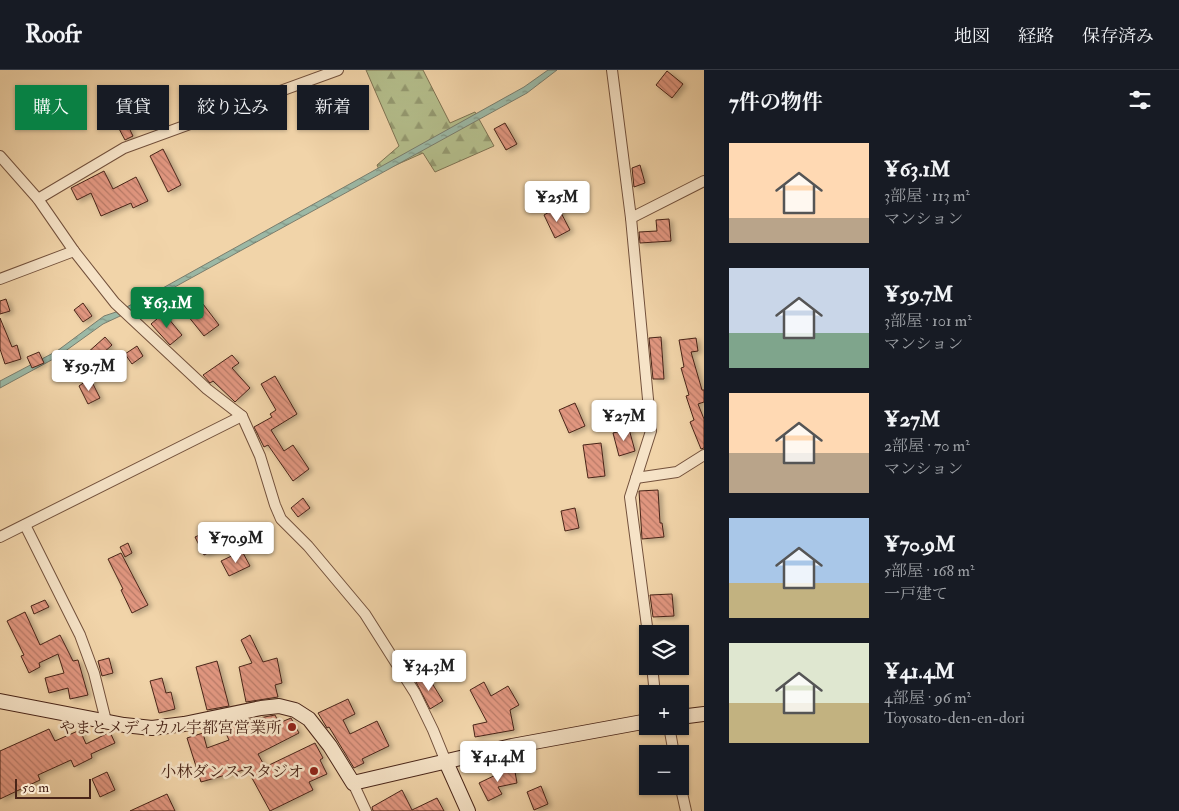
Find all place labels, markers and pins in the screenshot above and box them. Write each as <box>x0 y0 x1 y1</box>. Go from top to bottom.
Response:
pin: ¥25M <box>527 180 587 223</box>
pin: ¥63.1M <box>126 286 208 329</box>
pin: ¥59.7M <box>48 350 130 392</box>
pin: ¥27M <box>594 400 654 442</box>
pin: ¥70.9M <box>195 522 277 564</box>
pin: ¥34.3M <box>388 650 470 692</box>
place label: やまとメディカル宇都宮営業所 <box>59 718 282 738</box>
marker: やまとメディカル宇都宮営業所 <box>286 721 298 733</box>
pin: ¥41.4M <box>457 740 539 783</box>
place label: 小林ダンススタジオ <box>160 762 304 782</box>
marker: 小林ダンススタジオ <box>308 765 320 777</box>

